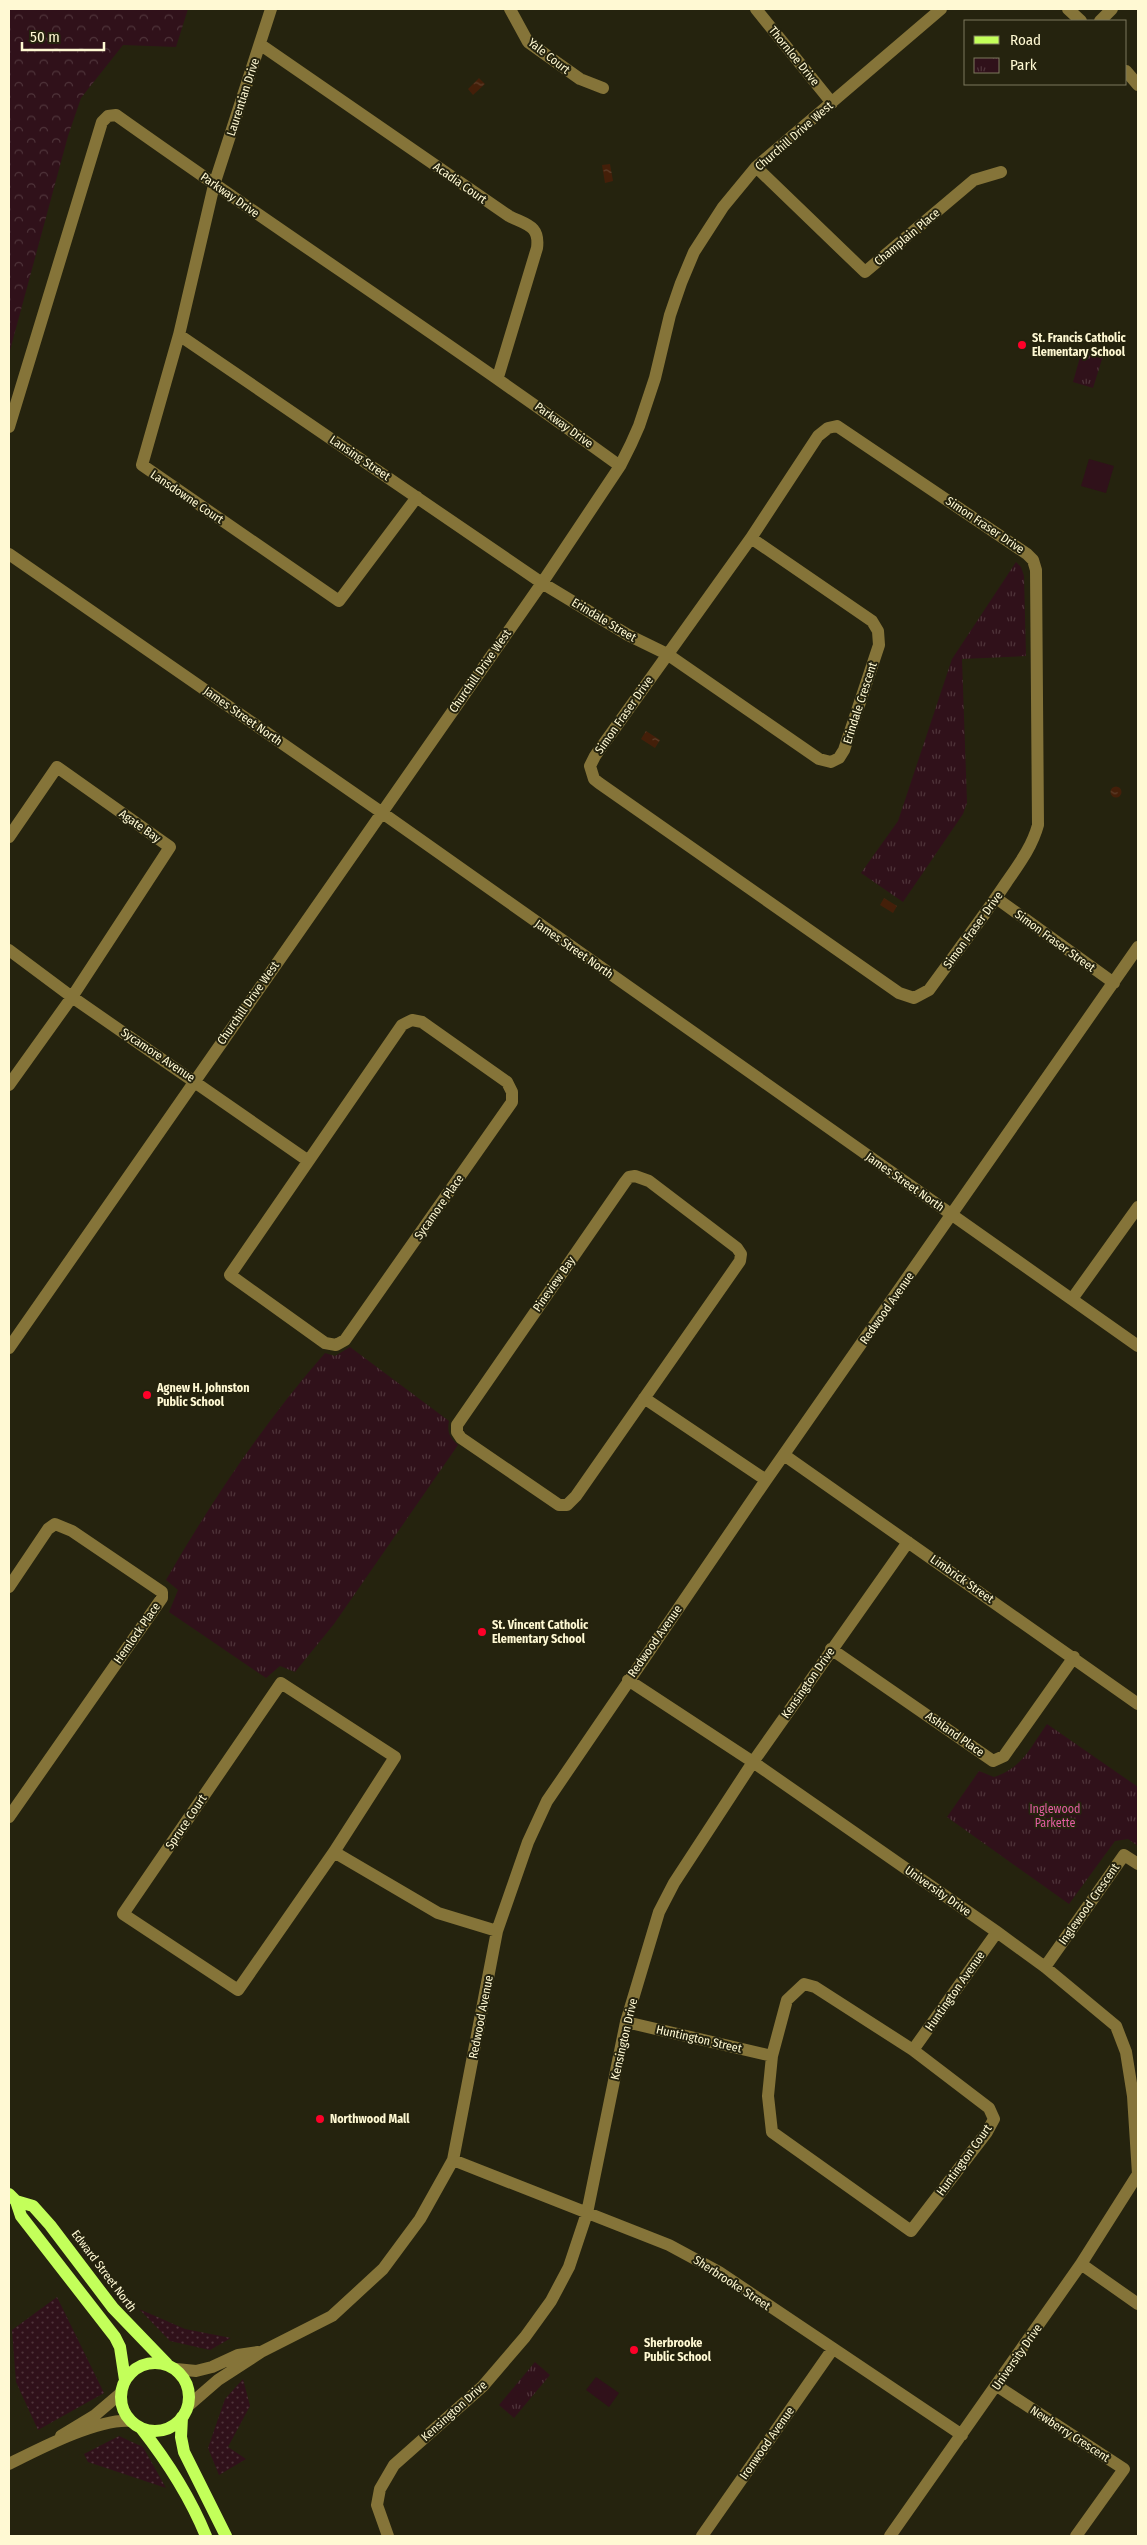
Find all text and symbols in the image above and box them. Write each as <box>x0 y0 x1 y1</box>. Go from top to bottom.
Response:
scale bar <box>22 20 105 52</box>
legend <box>964 20 1127 85</box>
street label: Thornloe Drive <box>766 24 822 89</box>
text: 50 m <box>30 28 60 46</box>
text: Road <box>1010 31 1041 49</box>
street label: Yale Court <box>525 35 573 77</box>
street label: Laurentian Drive <box>224 56 262 138</box>
text: Park <box>1010 56 1037 74</box>
street label: Churchill Drive West <box>752 98 836 173</box>
street label: Acadia Court <box>431 160 489 207</box>
street label: Parkway Drive <box>198 170 262 220</box>
street label: Champlain Place <box>871 206 943 268</box>
place label: St. Francis Catholic Elementary School <box>1032 331 1126 359</box>
marker: St. Francis Catholic Elementary School <box>1016 339 1028 351</box>
street label: Parkway Drive <box>532 399 596 451</box>
street label: Lansing Street <box>327 433 393 483</box>
street label: Lansdowne Court <box>148 467 226 527</box>
street label: Simon Fraser Drive <box>943 494 1027 556</box>
street label: Erindale Street <box>569 595 639 645</box>
street label: Churchill Drive West <box>446 627 514 715</box>
street label: Erindale Crescent <box>840 660 880 746</box>
street label: Simon Fraser Drive <box>592 673 656 757</box>
street label: James Street North <box>201 684 285 748</box>
street label: Agate Bay <box>116 807 164 846</box>
street label: Simon Fraser Drive <box>940 889 1006 971</box>
street label: Simon Fraser Street <box>1012 907 1098 975</box>
street label: James Street North <box>532 917 616 981</box>
street label: Churchill Drive West <box>214 959 282 1047</box>
street label: Sycamore Avenue <box>118 1025 198 1085</box>
street label: James Street North <box>863 1150 947 1214</box>
street label: Sycamore Place <box>411 1172 467 1242</box>
street label: Pineview Bay <box>530 1253 578 1314</box>
street label: Redwood Avenue <box>857 1269 917 1347</box>
place label: Agnew H. Johnston Public School <box>156 1381 250 1409</box>
marker: Agnew H. Johnston Public School <box>141 1389 153 1401</box>
street label: Limbrick Street <box>928 1552 996 1606</box>
street label: Hemlock Place <box>111 1600 163 1666</box>
street label: Redwood Avenue <box>625 1602 685 1680</box>
place label: St. Vincent Catholic Elementary School <box>492 1618 589 1646</box>
marker: St. Vincent Catholic Elementary School <box>476 1626 488 1638</box>
street label: Kensington Drive <box>778 1645 838 1721</box>
street label: Ashland Place <box>923 1709 987 1759</box>
street label: Spruce Court <box>163 1792 209 1852</box>
park label: Inglewood Parkette <box>1029 1802 1081 1830</box>
street label: Inglewood Crescent <box>1056 1861 1122 1947</box>
street label: University Drive <box>902 1863 974 1919</box>
street label: Huntington Avenue <box>922 1948 988 2034</box>
street label: Redwood Avenue <box>466 1974 496 2060</box>
street label: Kensington Drive <box>608 1997 640 2081</box>
street label: Huntington Street <box>655 2022 743 2056</box>
place label: Northwood Mall <box>330 2112 410 2126</box>
marker: Northwood Mall <box>314 2113 326 2125</box>
street label: Huntington Court <box>933 2122 995 2198</box>
street label: Edward Street North <box>69 2227 139 2315</box>
street label: Sherbrooke Street <box>691 2253 773 2313</box>
street label: University Drive <box>989 2321 1045 2393</box>
place label: Sherbrooke Public School <box>644 2336 712 2364</box>
marker: Sherbrooke Public School <box>628 2344 640 2356</box>
street label: Kensington Drive <box>418 2378 490 2444</box>
street label: Newberry Crescent <box>1028 2403 1112 2465</box>
street label: Ironwood Avenue <box>737 2404 797 2482</box>

